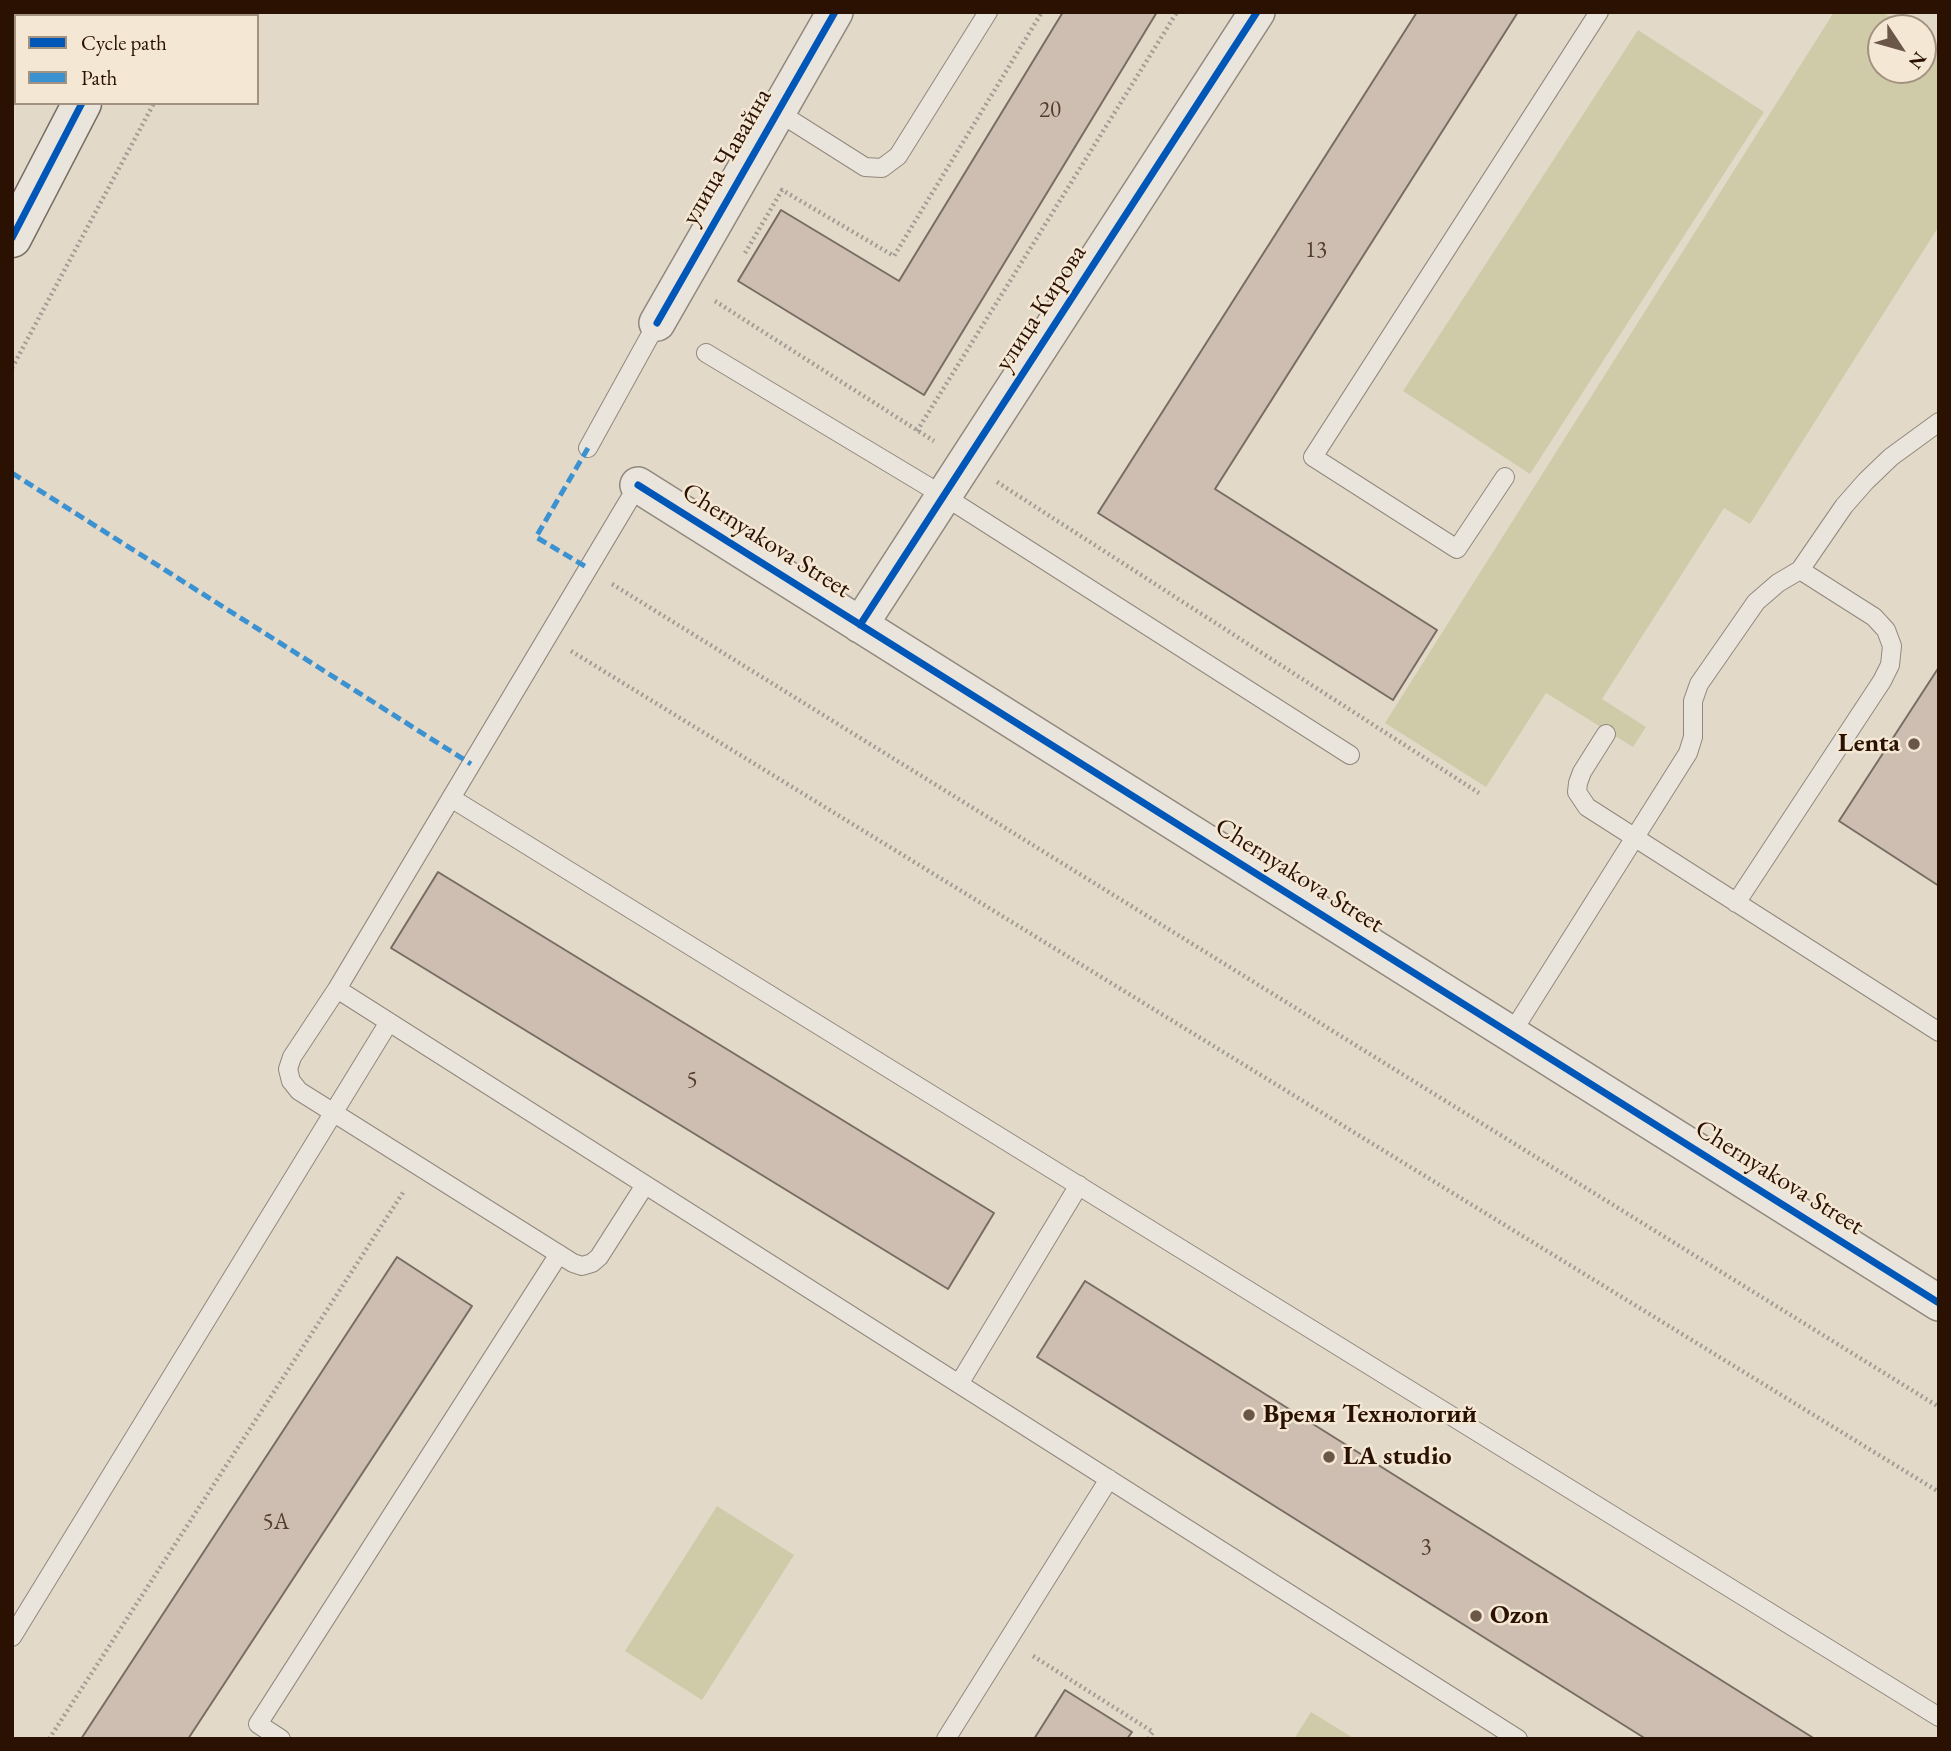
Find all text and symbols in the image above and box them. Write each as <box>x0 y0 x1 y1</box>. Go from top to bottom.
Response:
legend <box>14 14 259 105</box>
north arrow <box>1867 14 1937 84</box>
text: Cycle path <box>81 29 167 56</box>
text: N <box>1903 47 1932 74</box>
text: Path <box>81 64 117 91</box>
street label: улица Чавайна <box>675 83 779 231</box>
house number: 20 <box>1039 97 1061 125</box>
house number: 13 <box>1305 237 1327 265</box>
street label: улица Кирова <box>989 239 1093 377</box>
street label: Chernyakova Street <box>676 477 856 605</box>
place label: Lenta <box>1838 728 1900 760</box>
marker: Lenta <box>1906 736 1922 752</box>
street label: Chernyakova Street <box>1209 812 1389 940</box>
house number: 5 <box>686 1067 698 1095</box>
street label: Chernyakova Street <box>1689 1114 1869 1242</box>
place label: Время Технологий <box>1263 1399 1477 1431</box>
marker: Время Технологий <box>1241 1407 1257 1423</box>
place label: LА studio <box>1343 1441 1452 1473</box>
marker: LА studio <box>1321 1449 1337 1465</box>
house number: 5А <box>263 1509 289 1537</box>
house number: 3 <box>1420 1534 1432 1562</box>
place label: Ozon <box>1490 1600 1549 1632</box>
marker: Ozon <box>1468 1608 1484 1624</box>

